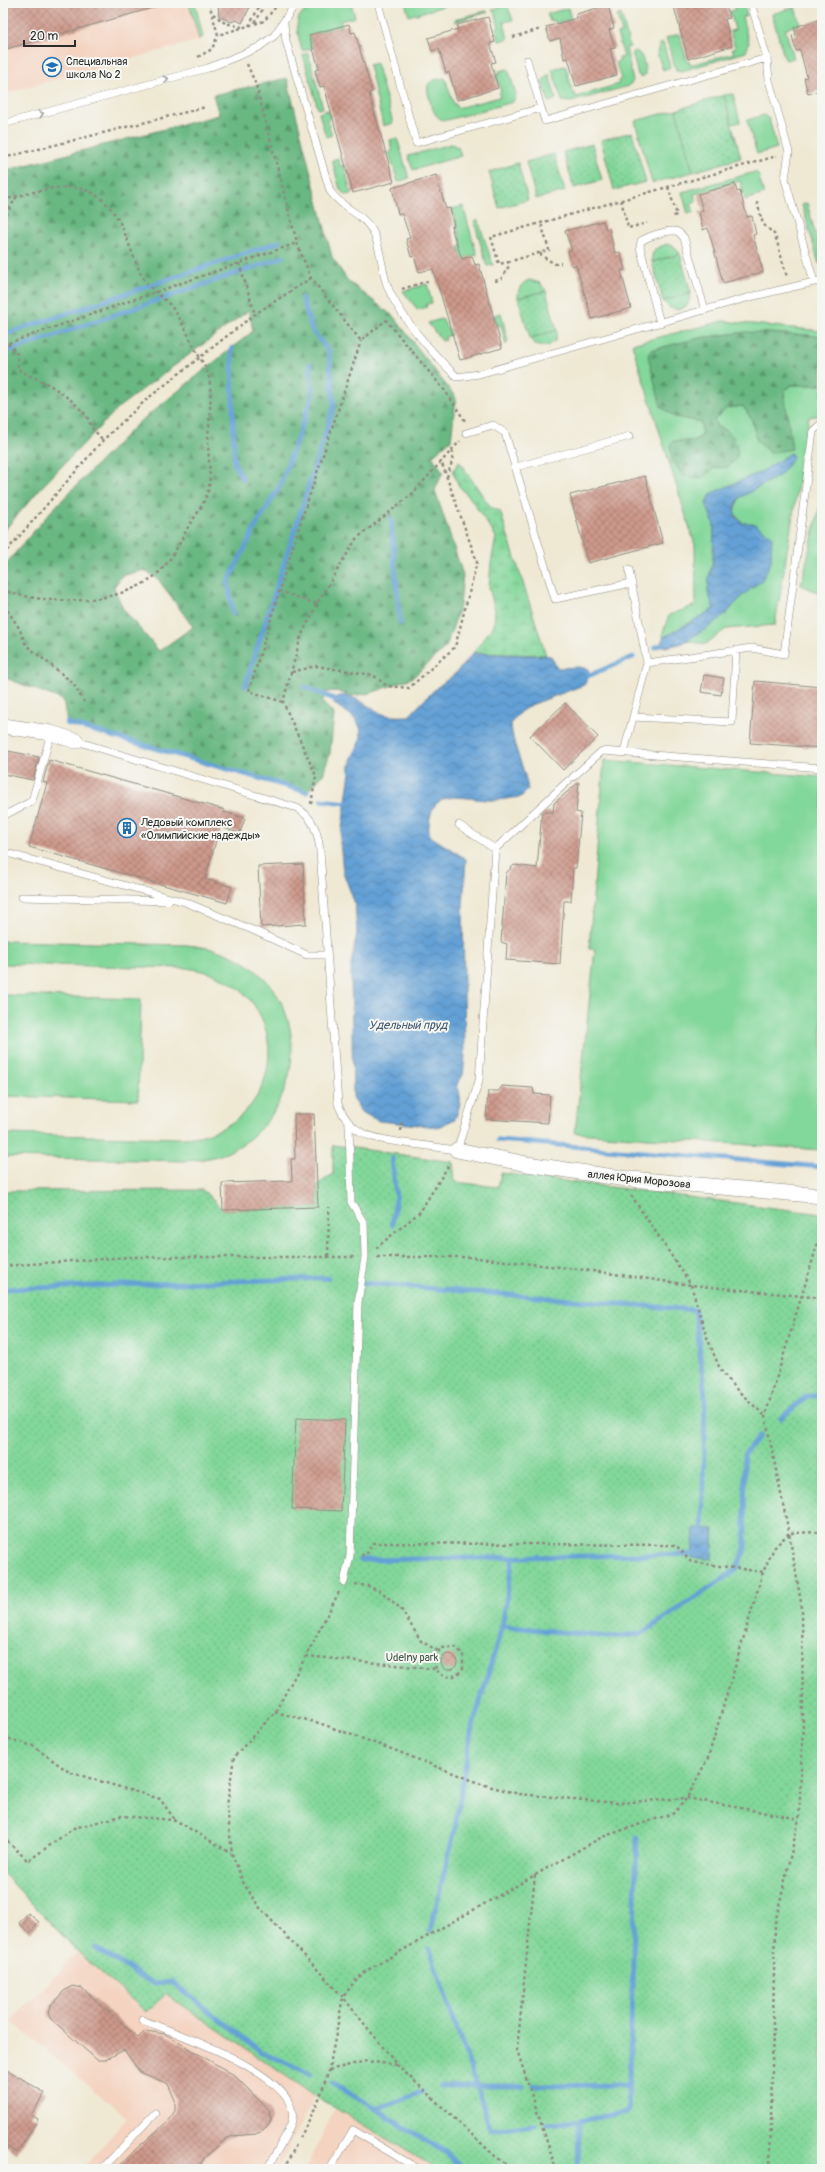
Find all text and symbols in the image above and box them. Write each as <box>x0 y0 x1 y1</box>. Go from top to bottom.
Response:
scale bar <box>24 22 75 48</box>
text: 20 m <box>30 29 59 44</box>
place label: Специальная школа № 2 <box>66 55 127 81</box>
school or university icon: Специальная школа № 2 <box>41 56 63 78</box>
one-way arrow <box>162 75 169 84</box>
one-way arrow <box>37 110 44 118</box>
place label: Ледовый комплекс «Олимпийские надежды» <box>140 816 260 842</box>
building icon: Ледовый комплекс «Олимпийские надежды» <box>116 817 138 839</box>
water label: Удельный пруд <box>369 1018 449 1033</box>
street label: аллея Юрия Морозова <box>587 1168 691 1191</box>
park label: Udelny park <box>386 1651 439 1664</box>

